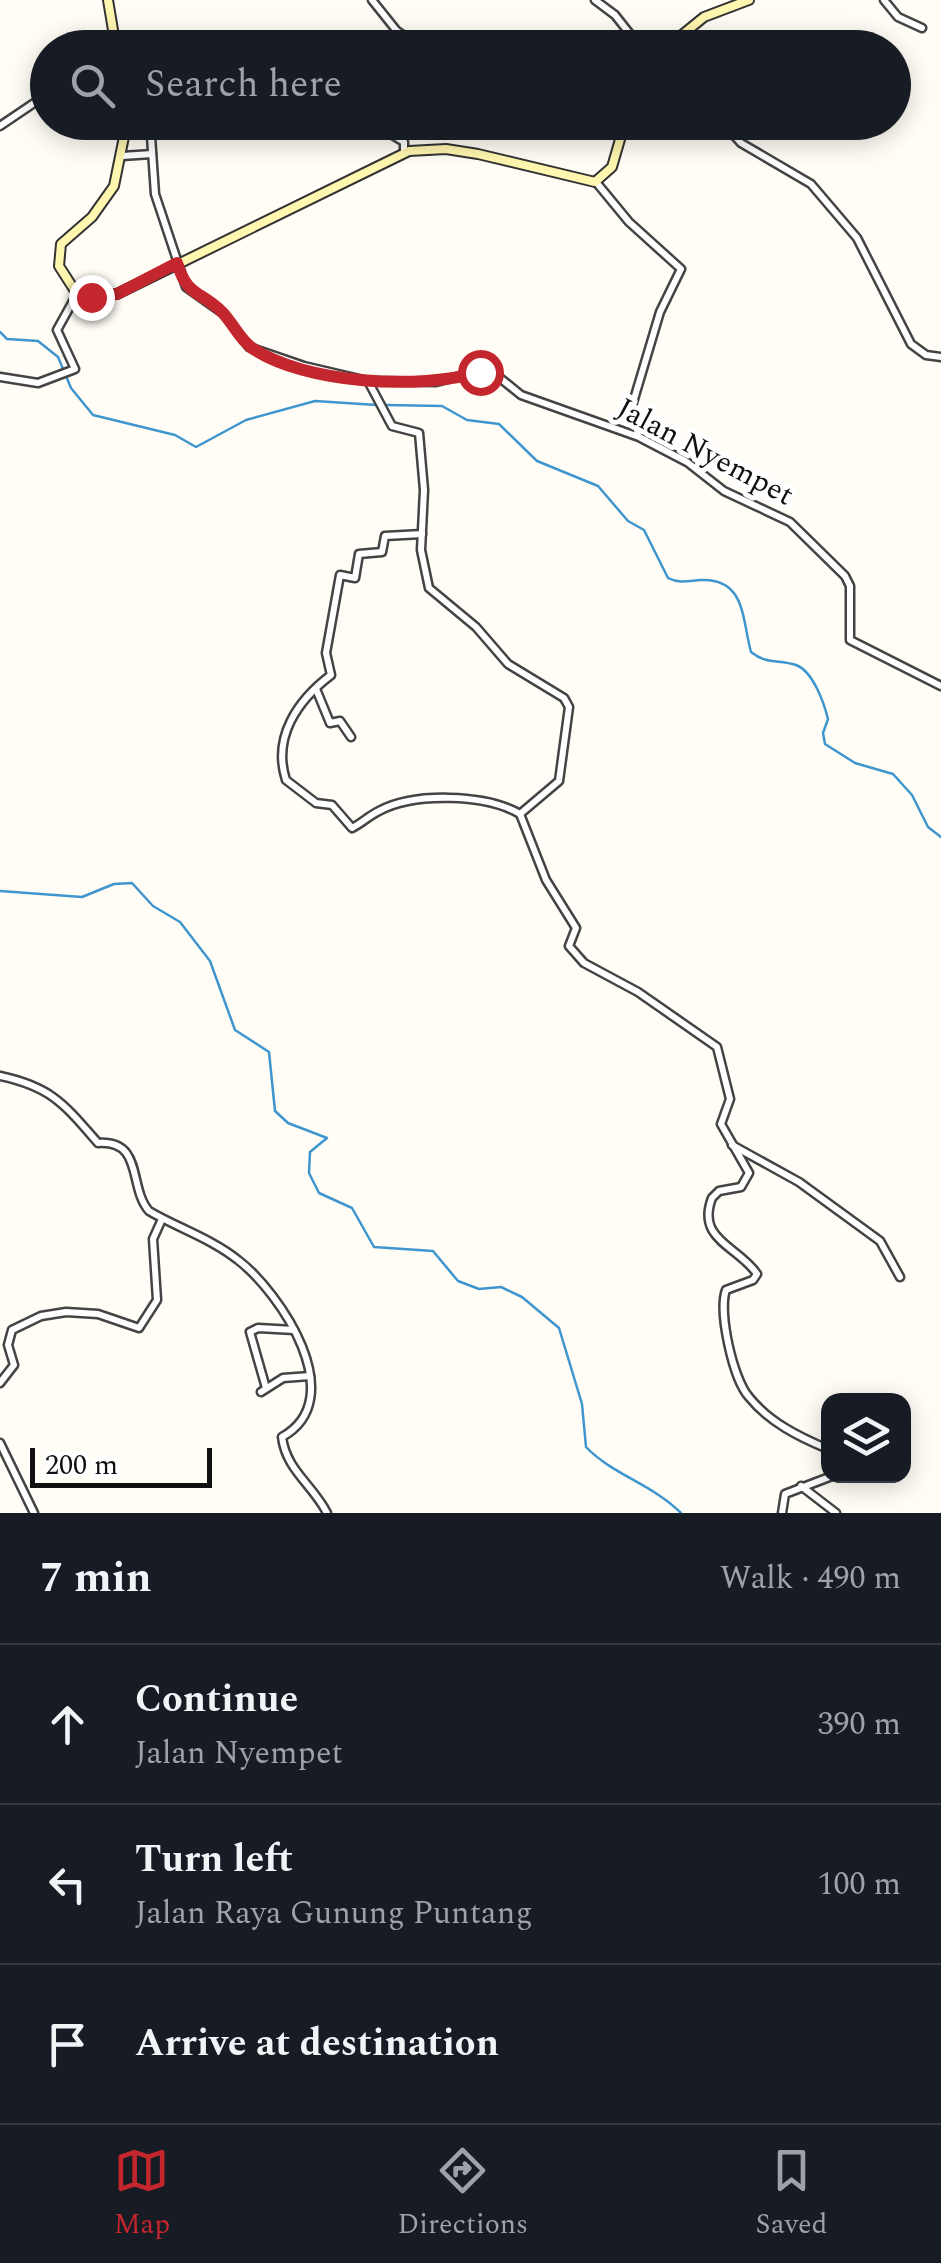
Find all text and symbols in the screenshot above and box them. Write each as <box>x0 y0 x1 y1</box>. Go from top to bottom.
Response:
search box <box>30 30 911 140</box>
text: Search here <box>145 56 342 114</box>
icon: search <box>65 58 120 113</box>
route end <box>69 275 115 321</box>
route start <box>458 350 504 396</box>
street label: Jalan Nyempet <box>608 386 802 518</box>
map controls <box>821 1393 911 1483</box>
button: layers <box>821 1393 911 1483</box>
scale bar <box>30 1443 212 1488</box>
text: 200 m <box>45 1444 118 1487</box>
text: 7 min <box>40 1547 152 1610</box>
text: Walk · 490 m <box>720 1554 901 1603</box>
text: Continue <box>135 1671 298 1729</box>
icon: ahead <box>40 1697 95 1752</box>
text: 390 m <box>817 1700 901 1749</box>
text: Jalan Nyempet <box>135 1729 343 1778</box>
text: Turn left <box>135 1831 293 1889</box>
icon: left <box>40 1857 95 1912</box>
text: 100 m <box>817 1860 901 1909</box>
text: Jalan Raya Gunung Puntang <box>135 1889 533 1938</box>
text: Arrive at destination <box>135 2015 499 2073</box>
icon: arrive <box>40 2017 95 2072</box>
tab: Map <box>114 2143 170 2246</box>
tab: Directions <box>397 2143 528 2246</box>
tab: Saved <box>756 2143 827 2246</box>

